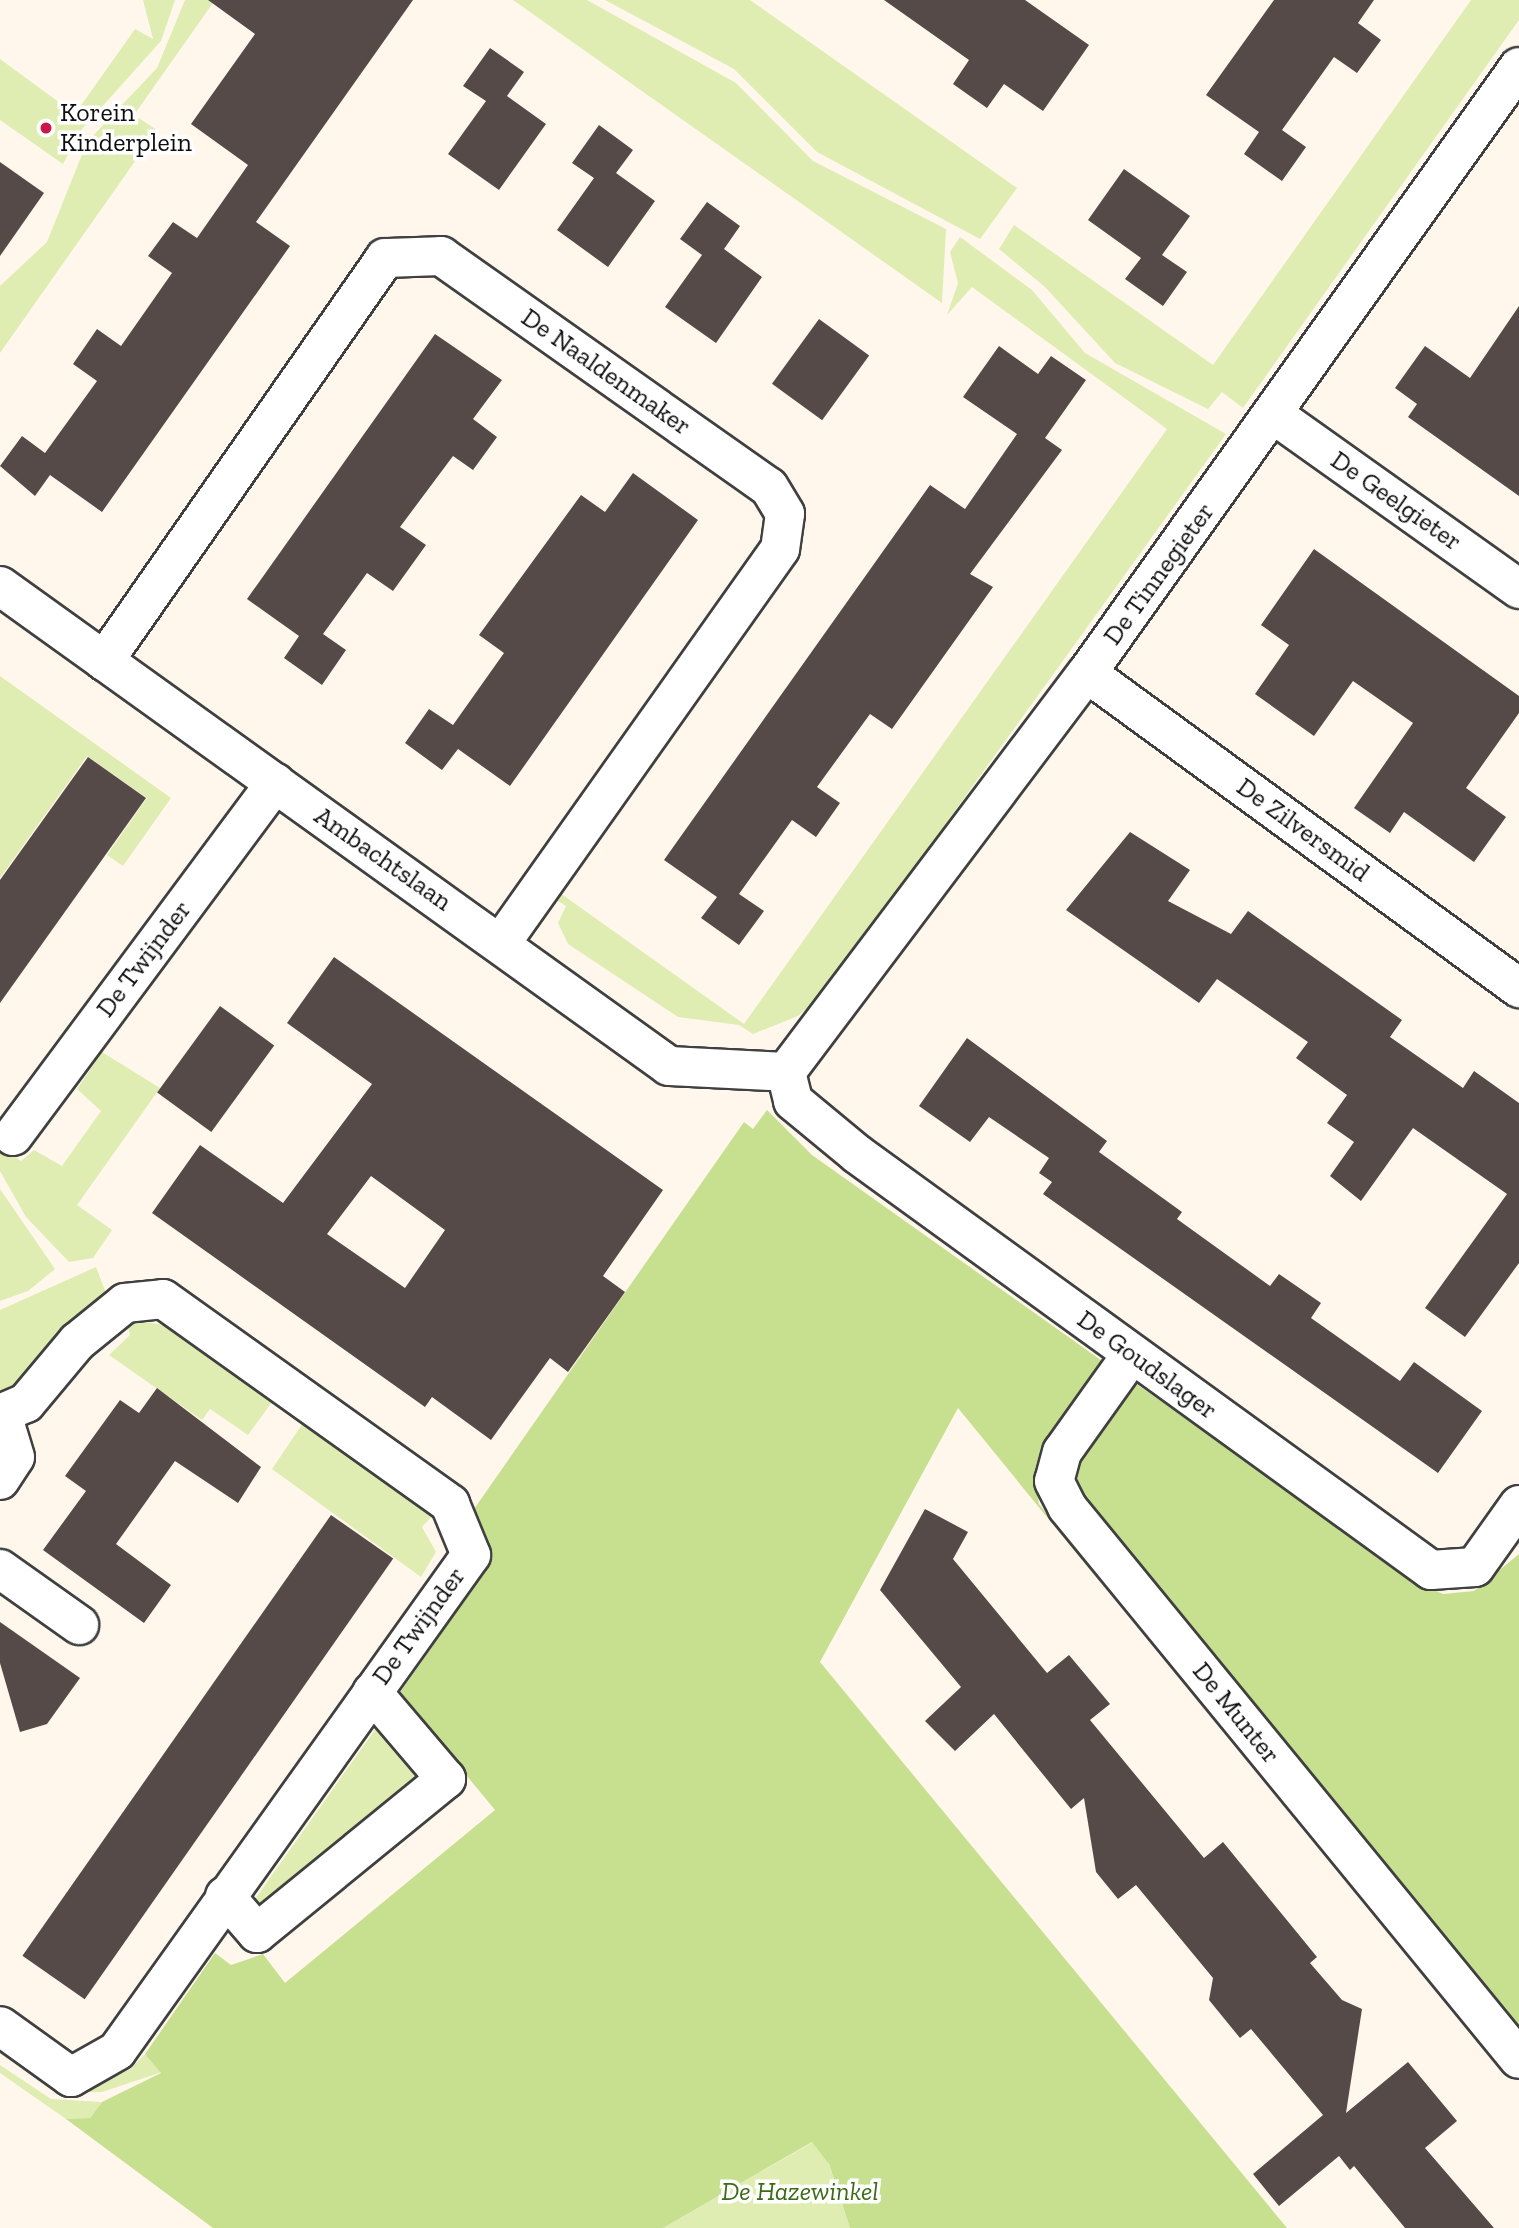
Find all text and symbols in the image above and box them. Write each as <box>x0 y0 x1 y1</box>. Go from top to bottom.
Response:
place label: Korein Kinderplein <box>60 97 192 158</box>
marker: Korein Kinderplein <box>38 120 54 136</box>
street label: De Naaldenmaker <box>515 302 697 442</box>
street label: De Geelgieter <box>1325 445 1467 557</box>
street label: De Tinnegieter <box>1097 497 1221 651</box>
street label: De Zilversmid <box>1230 771 1376 889</box>
street label: Ambachtslaan <box>308 800 458 918</box>
street label: De Twijnder <box>90 894 198 1024</box>
street label: De Goudslager <box>1071 1304 1223 1426</box>
street label: De Twijnder <box>366 1561 472 1691</box>
street label: De Munter <box>1186 1656 1286 1770</box>
park label: De Hazewinkel <box>722 2176 878 2208</box>

